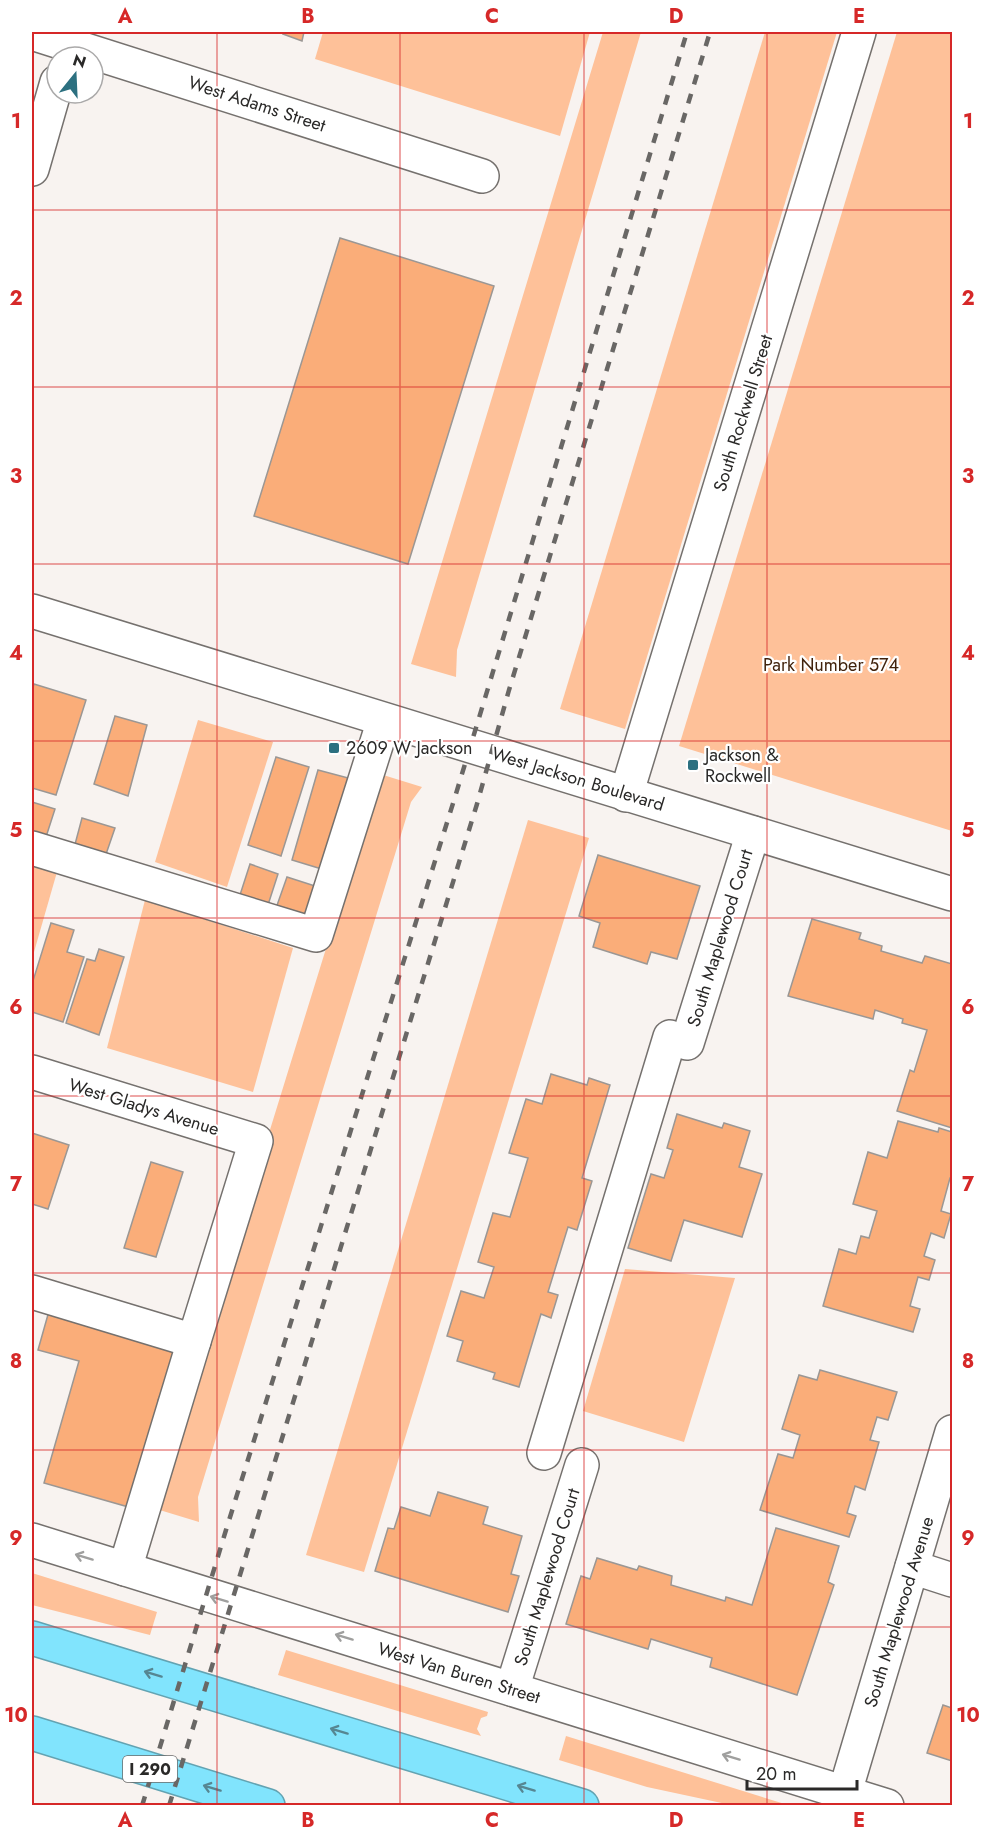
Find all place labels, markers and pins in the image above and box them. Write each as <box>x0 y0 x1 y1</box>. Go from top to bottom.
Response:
place label: 2609 W Jackson <box>346 735 472 761</box>
marker: 2609 W Jackson <box>327 741 341 755</box>
place label: Jackson & Rockwell <box>703 742 779 789</box>
marker: Jackson & Rockwell <box>686 758 700 772</box>

